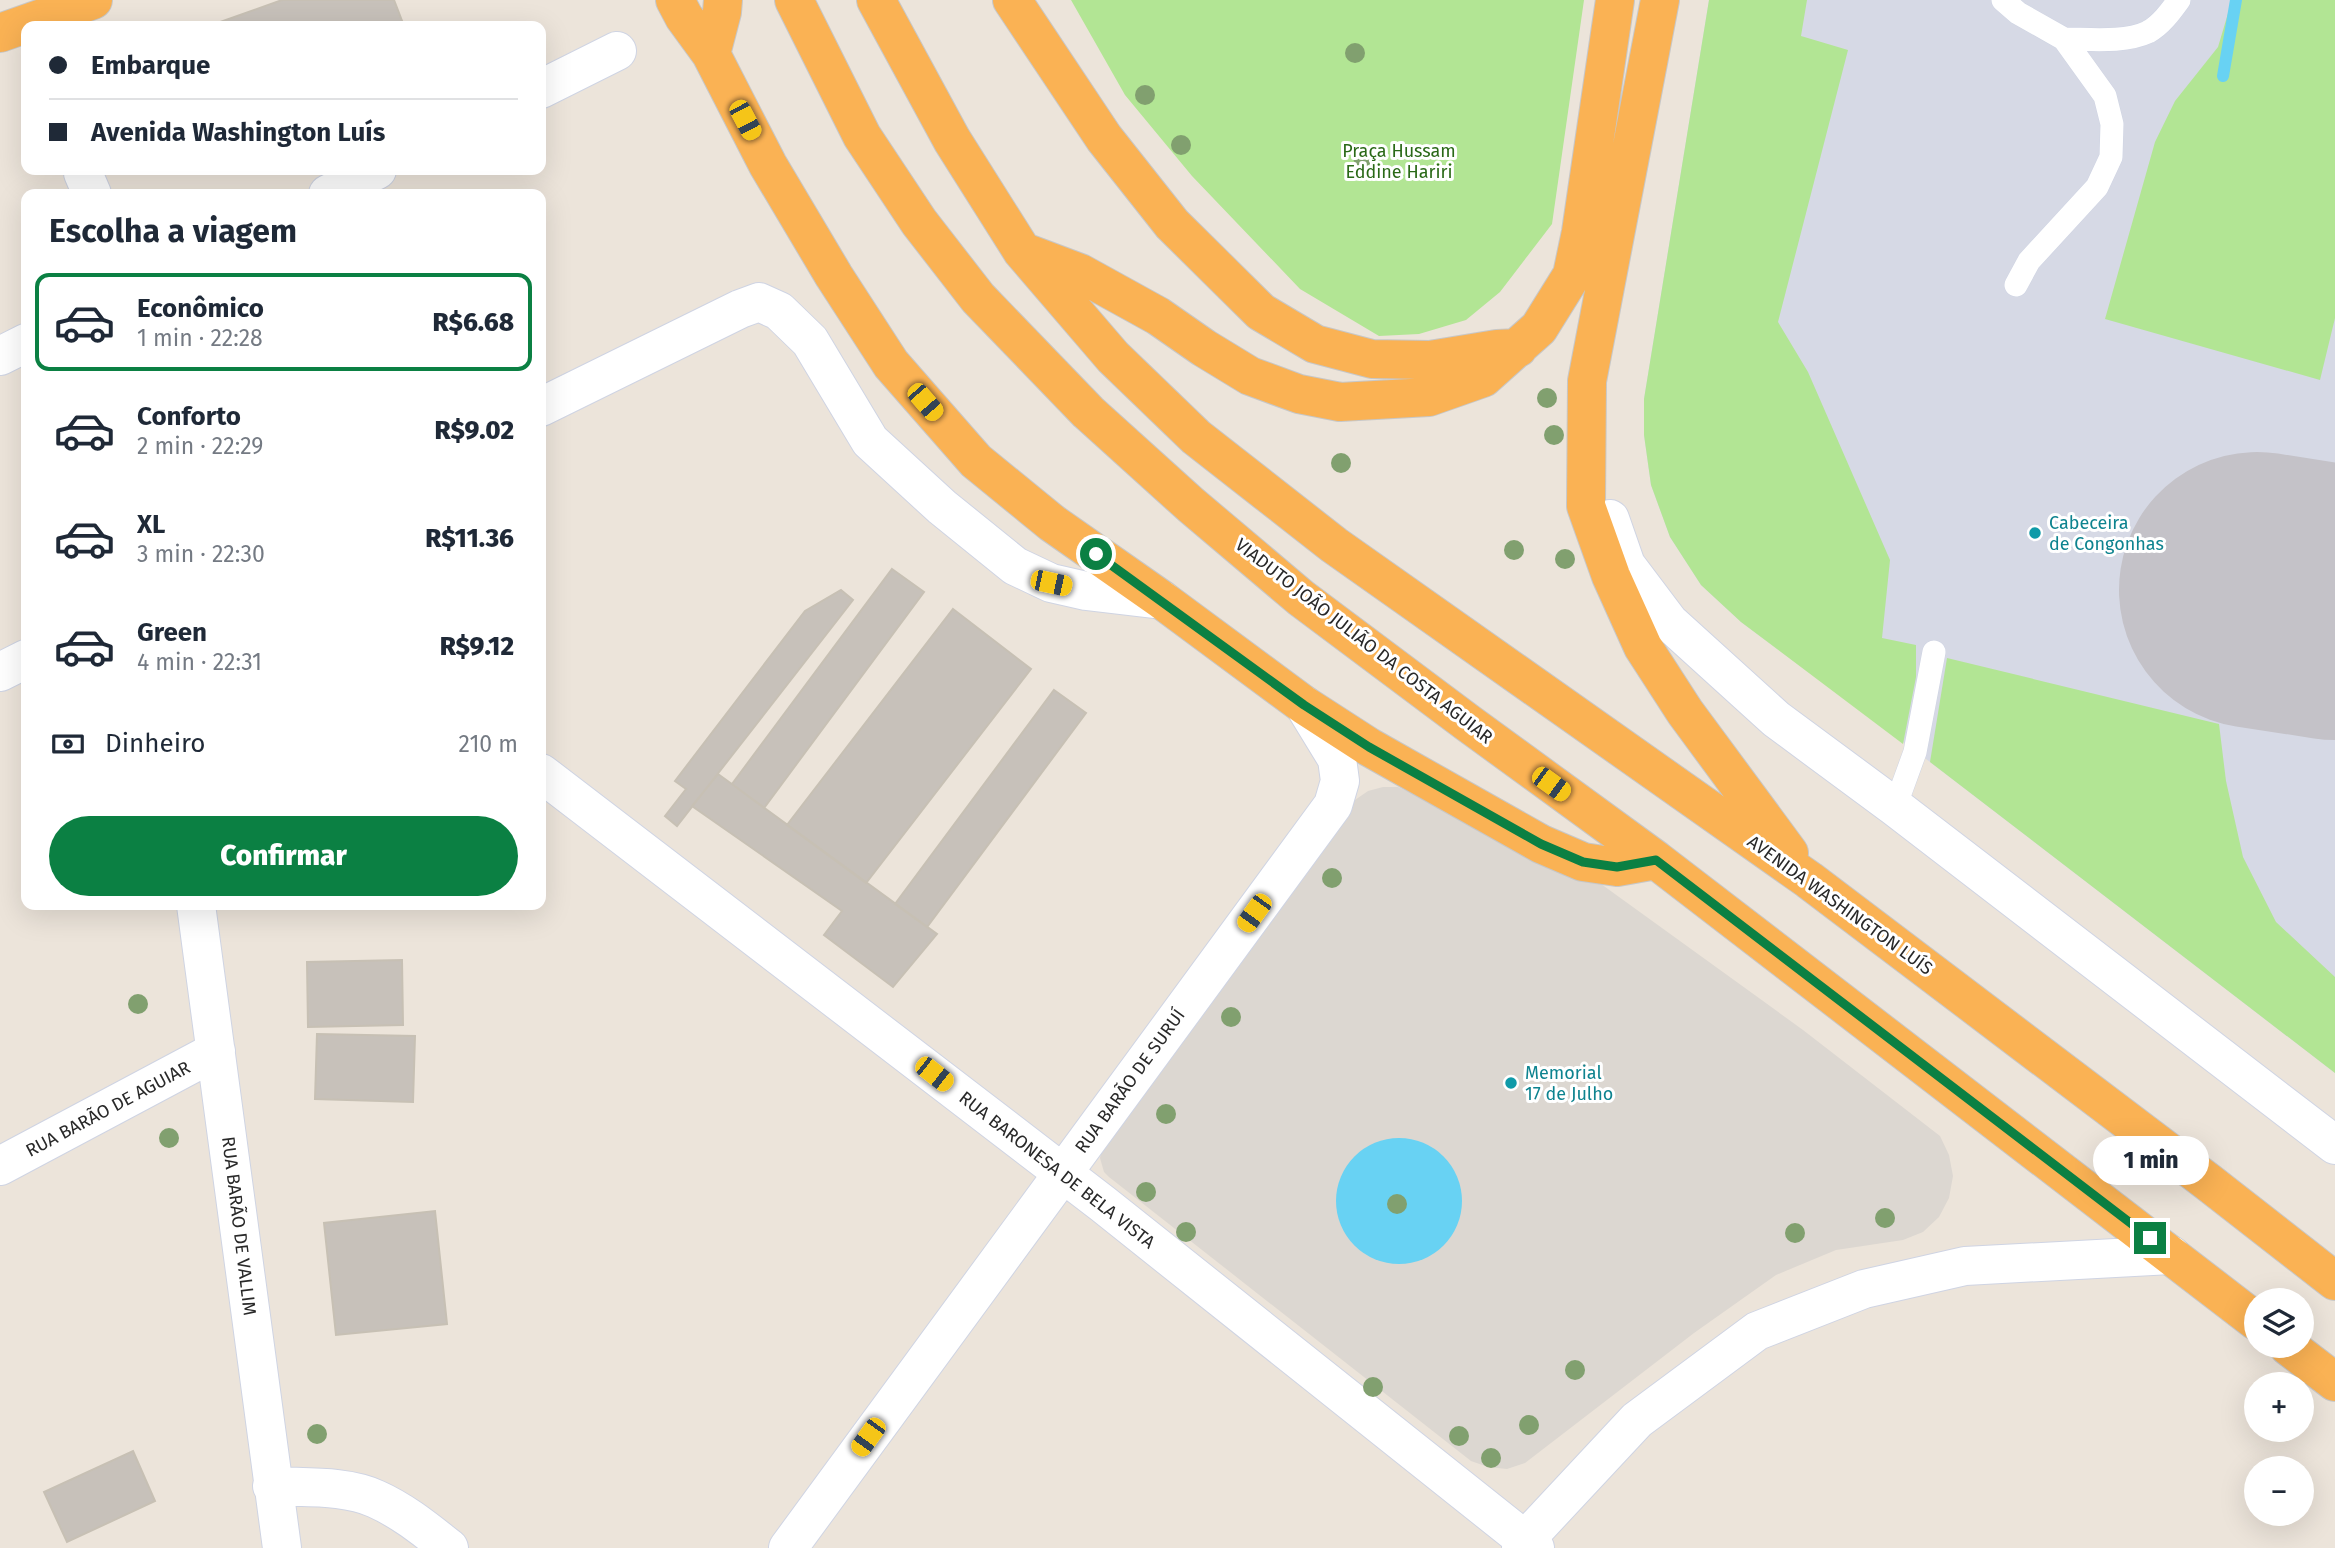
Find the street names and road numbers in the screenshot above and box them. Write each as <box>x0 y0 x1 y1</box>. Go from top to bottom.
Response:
street label: VIADUTO JOÃO JULIÃO DA COSTA AGUIAR <box>1231 533 1498 748</box>
street label: AVENIDA WASHINGTON LUÍS <box>1743 830 1938 980</box>
street label: RUA BARÃO DE SURUÍ <box>1070 1004 1190 1157</box>
street label: RUA BARÃO DE AGUIAR <box>22 1055 194 1162</box>
street label: RUA BARONESA DE BELA VISTA <box>955 1087 1160 1254</box>
street label: RUA BARÃO DE VALLIM <box>217 1135 262 1317</box>

